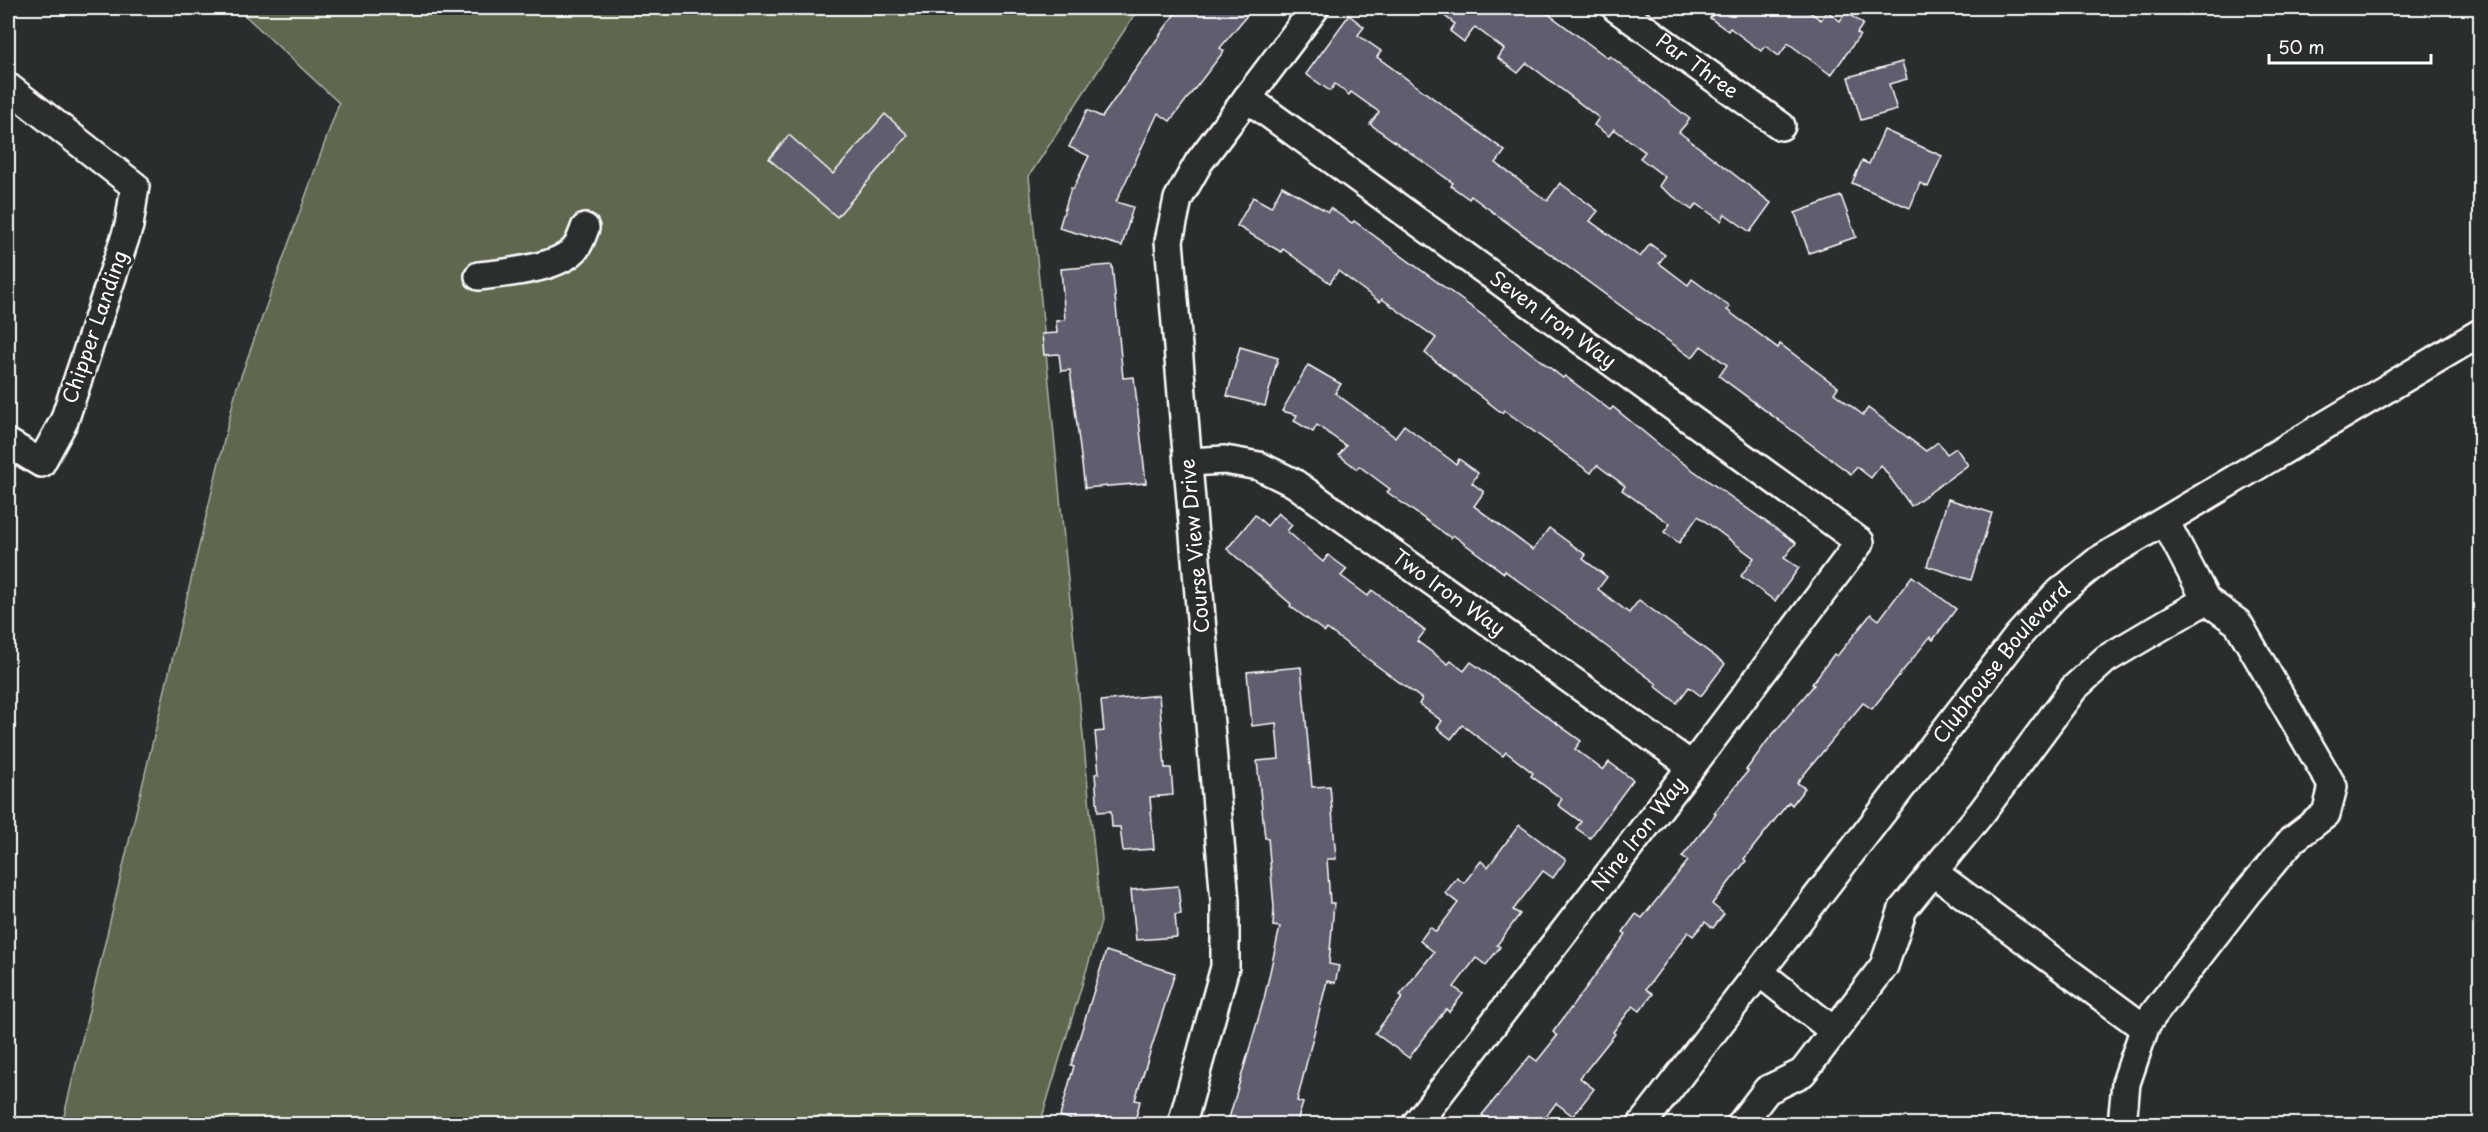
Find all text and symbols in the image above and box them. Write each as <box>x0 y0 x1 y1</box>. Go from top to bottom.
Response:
street label: Par Three <box>1650 25 1745 105</box>
scale bar <box>2269 27 2431 65</box>
text: 50 m <box>2278 33 2325 60</box>
street label: Chipper Landing <box>54 246 134 407</box>
street label: Seven Iron Way <box>1484 263 1623 375</box>
street label: Course View Drive <box>1171 458 1217 635</box>
street label: Two Iron Way <box>1386 541 1512 643</box>
street label: Clubhouse Boulevard <box>1925 574 2076 749</box>
street label: Nine Iron Way <box>1584 770 1693 897</box>

